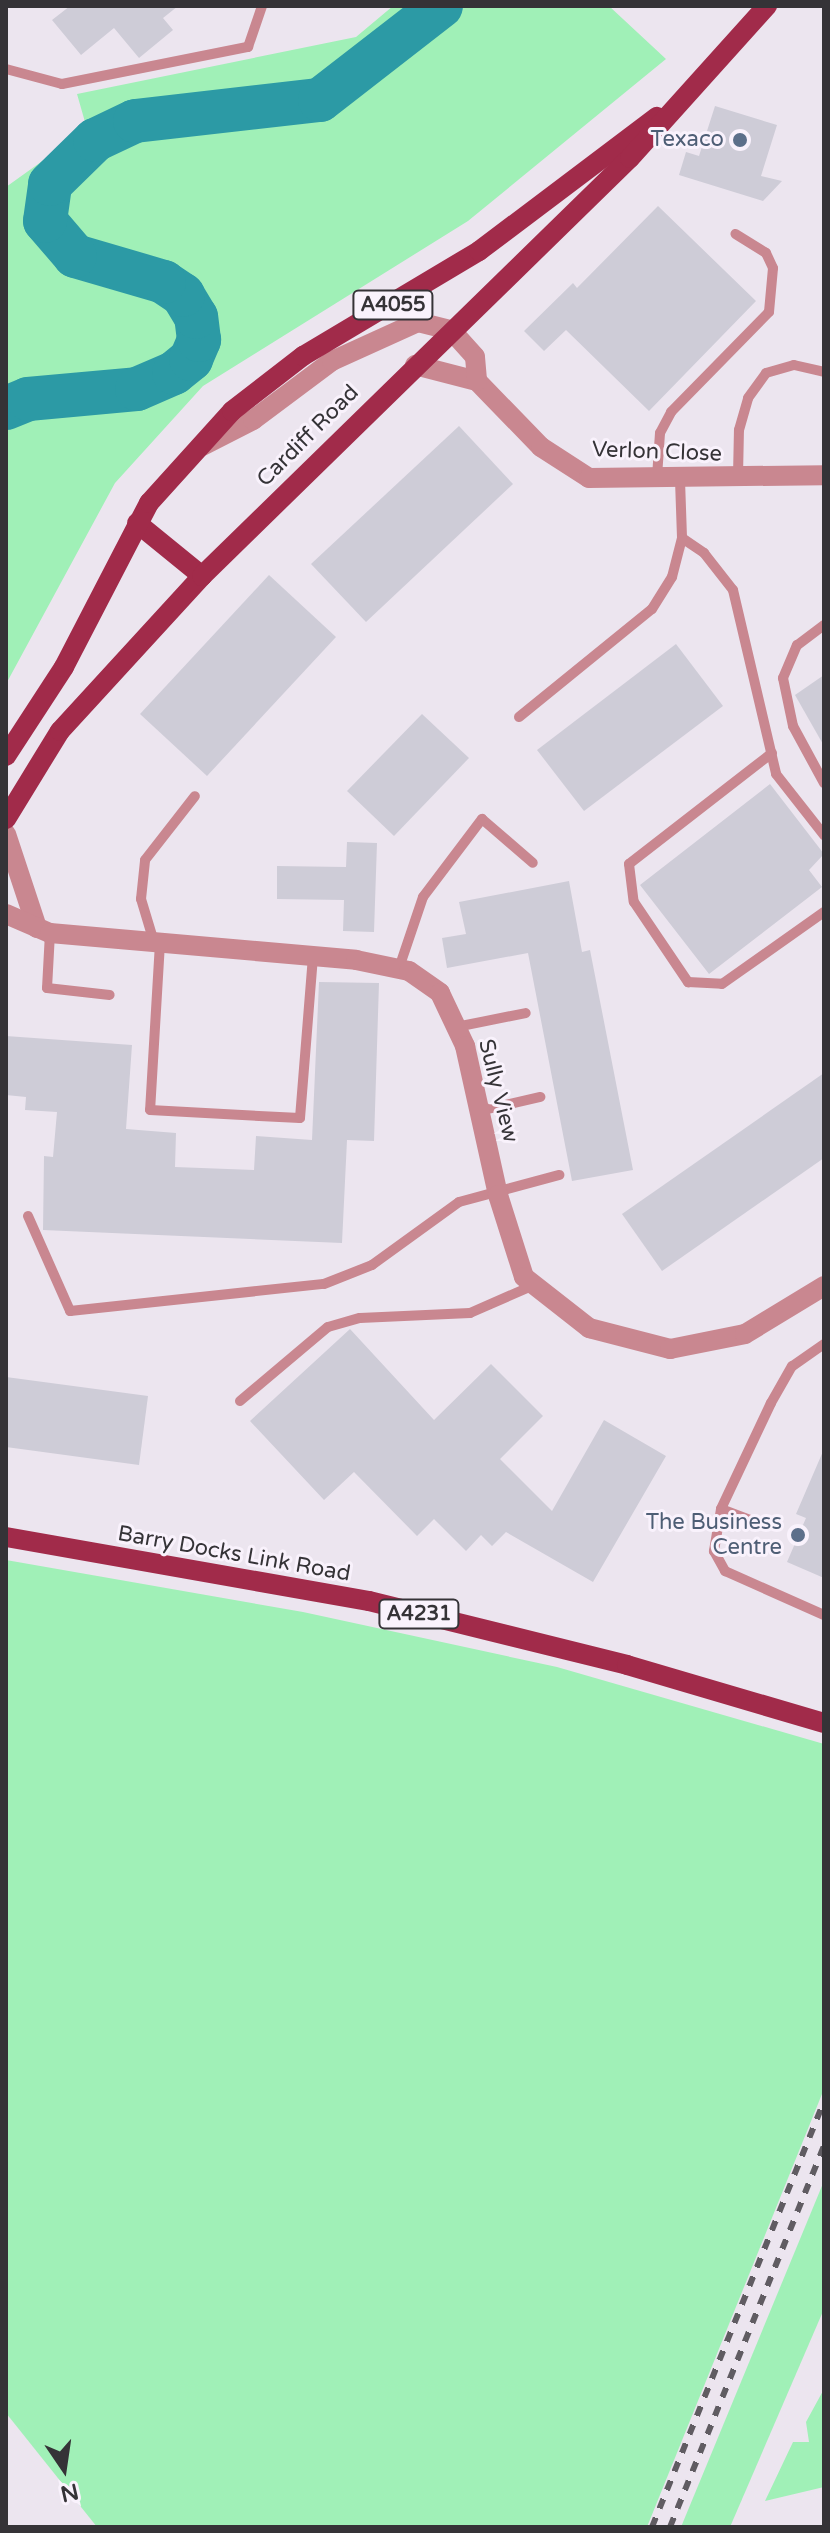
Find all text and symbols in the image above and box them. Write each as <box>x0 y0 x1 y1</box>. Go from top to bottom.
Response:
place label: Texaco <box>650 127 724 153</box>
marker: Texaco <box>731 131 749 149</box>
road number: A4055 <box>351 289 435 321</box>
street label: Cardiff Road <box>252 380 364 492</box>
street label: Verlon Close <box>592 437 722 467</box>
street label: Sully View <box>472 1037 524 1145</box>
place label: The Business Centre <box>646 1509 782 1560</box>
street label: Barry Docks Link Road <box>116 1521 352 1587</box>
marker: The Business Centre <box>789 1526 807 1544</box>
road number: A4231 <box>377 1598 461 1630</box>
north arrow <box>24 2429 104 2509</box>
text: N <box>58 2478 81 2507</box>

